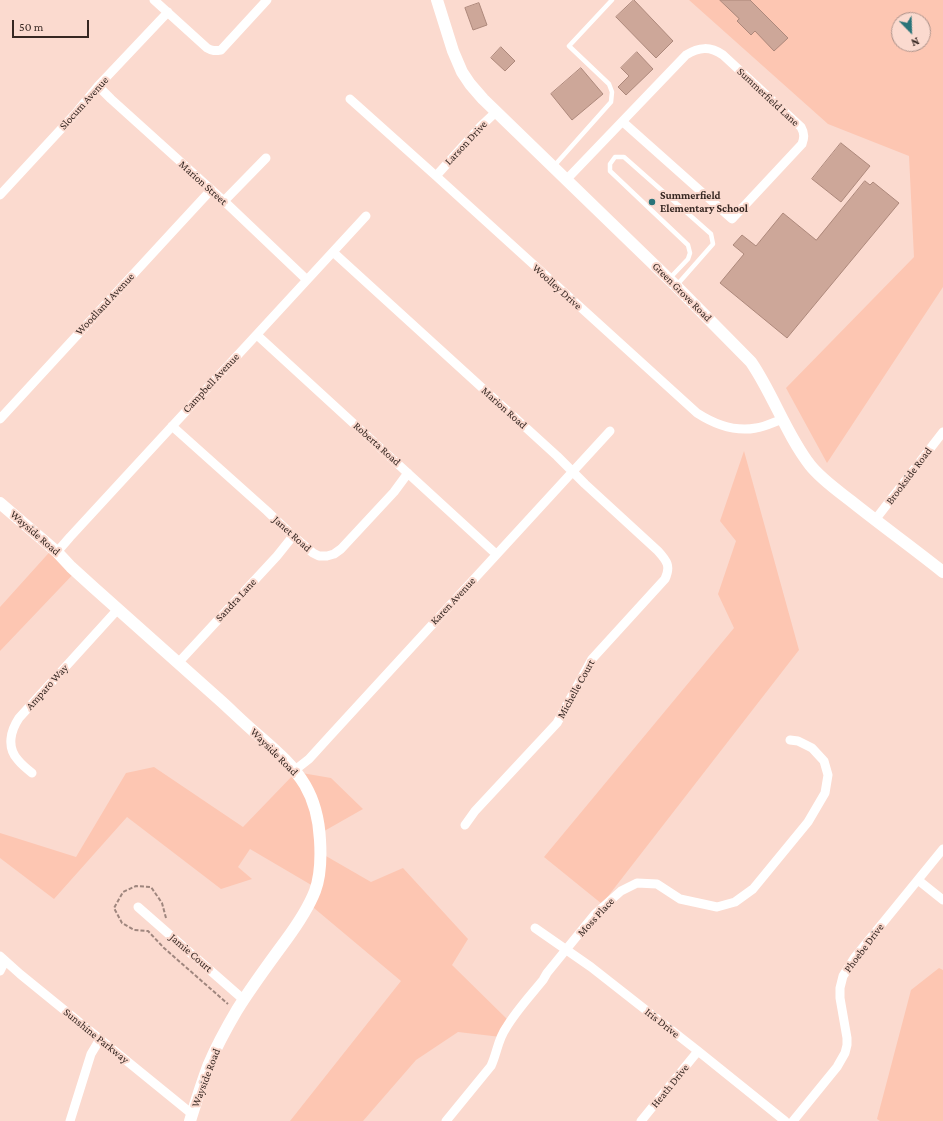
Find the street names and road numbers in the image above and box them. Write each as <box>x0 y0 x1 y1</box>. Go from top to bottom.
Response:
street label: Summerfield Lane <box>734 65 802 129</box>
street label: Slocum Avenue <box>57 74 111 132</box>
street label: Larson Drive <box>442 118 490 168</box>
street label: Marion Street <box>176 158 230 208</box>
street label: Green Grove Road <box>650 260 714 324</box>
street label: Woolley Drive <box>529 261 585 313</box>
street label: Woodland Avenue <box>73 270 137 338</box>
street label: Campbell Avenue <box>180 350 242 416</box>
street label: Marion Road <box>479 384 529 432</box>
street label: Roberta Road <box>351 419 403 469</box>
street label: Brookside Road <box>883 445 935 507</box>
street label: Wayside Road <box>7 508 63 558</box>
street label: Janet Road <box>270 513 314 555</box>
street label: Karen Avenue <box>428 574 478 628</box>
street label: Sandra Lane <box>213 576 259 624</box>
street label: Michelle Court <box>554 657 598 721</box>
street label: Amparo Way <box>23 661 71 713</box>
street label: Wayside Road <box>247 725 301 779</box>
street label: Moss Place <box>575 895 617 939</box>
street label: Phoebe Drive <box>841 921 887 975</box>
street label: Jamie Court <box>167 931 215 975</box>
street label: Iris Drive <box>642 1005 682 1041</box>
street label: Sunshine Parkway <box>61 1006 131 1066</box>
street label: Wayside Road <box>189 1047 223 1109</box>
street label: Heath Drive <box>648 1061 692 1111</box>

